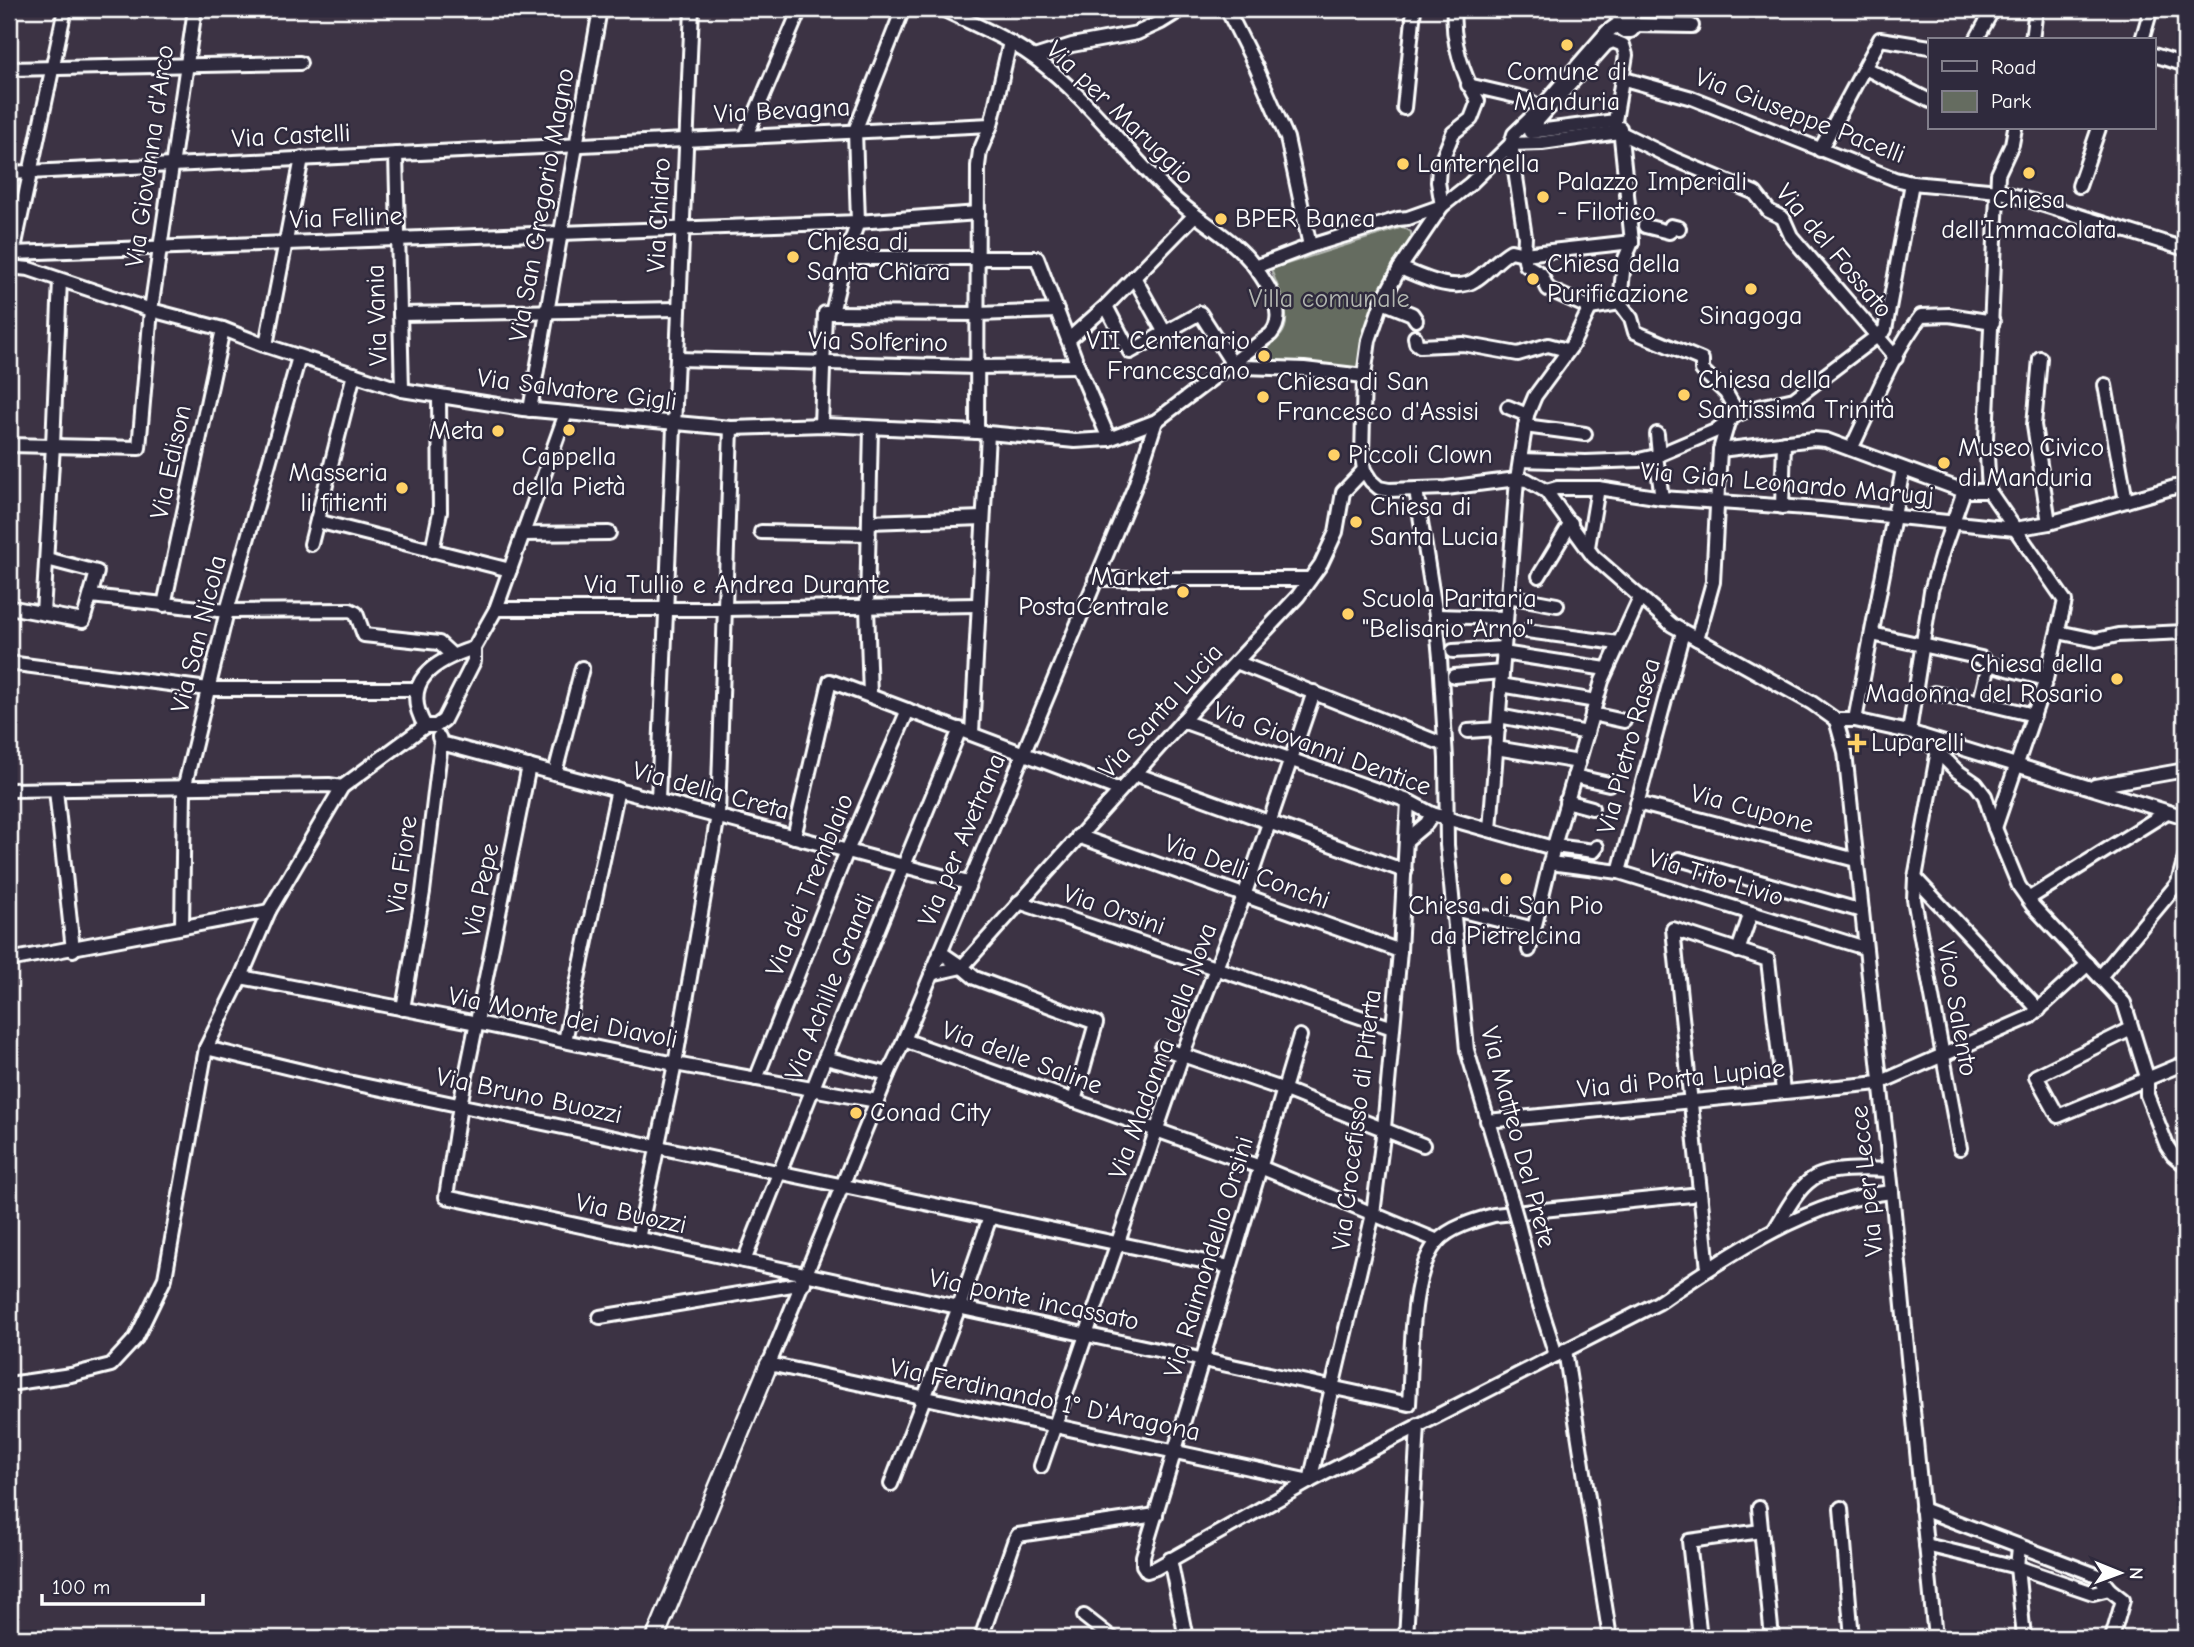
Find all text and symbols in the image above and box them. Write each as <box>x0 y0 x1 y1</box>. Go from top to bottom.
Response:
street label: Via per Maruggio <box>1040 35 1200 191</box>
marker: Comune di Manduria <box>1559 37 1575 53</box>
legend <box>1928 38 2156 130</box>
street label: Via Giovanna d'Arco <box>120 43 180 269</box>
text: Road <box>1991 55 2036 79</box>
place label: Comune di Manduria <box>1507 57 1627 117</box>
street label: Via Giuseppe Pacelli <box>1691 62 1909 170</box>
street label: Via San Gregorio Magno <box>503 66 581 344</box>
text: Park <box>1991 89 2031 113</box>
street label: Via Bevagna <box>713 92 851 130</box>
street label: Via Castelli <box>231 118 351 154</box>
place label: Lanternella <box>1417 149 1540 179</box>
marker: Lanternella <box>1395 156 1411 172</box>
street label: Via Chidro <box>641 157 677 273</box>
marker: Chiesa dell'Immacolata <box>2021 165 2037 181</box>
place label: Palazzo Imperiali - Filotico <box>1557 167 1747 227</box>
street label: Via del Fossato <box>1769 178 1899 324</box>
place label: Chiesa dell'Immacolata <box>1941 185 2117 245</box>
marker: Palazzo Imperiali - Filotico <box>1535 189 1551 205</box>
street label: Via Felline <box>289 201 403 235</box>
place label: BPER Banca <box>1235 204 1375 234</box>
marker: BPER Banca <box>1213 211 1229 227</box>
place label: Chiesa di Santa Chiara <box>807 227 950 287</box>
marker: Chiesa di Santa Chiara <box>785 249 801 265</box>
place label: Chiesa della Purificazione <box>1547 249 1689 309</box>
street label: Via Vania <box>360 264 394 366</box>
marker: Chiesa della Purificazione <box>1525 271 1541 287</box>
marker: Sinagoga <box>1743 281 1759 297</box>
park label: Villa comunale <box>1249 284 1409 314</box>
place label: Sinagoga <box>1700 301 1802 331</box>
street label: Via Solferino <box>808 326 948 358</box>
place label: VII Centenario Francescano <box>1086 326 1250 386</box>
marker: VII Centenario Francescano <box>1256 348 1272 364</box>
street label: Via Salvatore Gigli <box>475 363 679 417</box>
place label: Chiesa della Santissima Trinità <box>1698 365 1895 425</box>
place label: Chiesa di San Francesco d'Assisi <box>1277 367 1479 427</box>
marker: Chiesa della Santissima Trinità <box>1676 387 1692 403</box>
marker: Chiesa di San Francesco d'Assisi <box>1255 389 1271 405</box>
street label: Via Edison <box>144 402 198 522</box>
place label: Meta <box>429 416 484 446</box>
marker: Cappella della Pietà <box>561 422 577 438</box>
marker: Meta <box>490 423 506 439</box>
place label: Museo Civico di Manduria <box>1958 433 2104 493</box>
place label: Piccoli Clown <box>1348 440 1493 470</box>
place label: Cappella della Pietà <box>512 442 626 502</box>
marker: Piccoli Clown <box>1326 447 1342 463</box>
marker: Museo Civico di Manduria <box>1936 455 1952 471</box>
street label: Via Gian Leonardo Marugj <box>1639 456 1935 512</box>
place label: Masseria li fitienti <box>289 458 388 518</box>
marker: Masseria li fitienti <box>394 480 410 496</box>
place label: Chiesa di Santa Lucia <box>1370 492 1499 552</box>
marker: Chiesa di Santa Lucia <box>1348 514 1364 530</box>
street label: Via San Nicola <box>165 552 233 716</box>
place label: Market PostaCentrale <box>1018 562 1171 622</box>
street label: Via Tullio e Andrea Durante <box>584 570 890 600</box>
marker: Market PostaCentrale <box>1175 584 1191 600</box>
place label: Scuola Paritaria "Belisario Arno" <box>1362 584 1537 644</box>
marker: Scuola Paritaria "Belisario Arno" <box>1340 606 1356 622</box>
street label: Via Santa Lucia <box>1093 638 1229 784</box>
place label: Chiesa della Madonna del Rosario <box>1865 649 2103 709</box>
street label: Via Pietro Rasea <box>1591 655 1667 837</box>
marker: Chiesa della Madonna del Rosario <box>2109 671 2125 687</box>
street label: Via Giovanni Dentice <box>1209 696 1435 802</box>
place label: Luparelli <box>1871 728 1964 758</box>
marker: Luparelli <box>1849 735 1865 751</box>
street label: Via per Avetrana <box>912 749 1012 931</box>
street label: Via della Creta <box>629 756 793 826</box>
street label: Via Cupone <box>1687 778 1817 840</box>
street label: Via dei Tremblaio <box>760 789 860 981</box>
street label: Via Fiore <box>380 814 424 916</box>
street label: Via Delli Conchi <box>1160 828 1334 916</box>
street label: Via Pepe <box>456 840 506 940</box>
street label: Via Tito Livio <box>1645 843 1787 913</box>
marker: Chiesa di San Pio da Pietrelcina <box>1498 871 1514 887</box>
street label: Via Orsini <box>1059 879 1169 941</box>
street label: Via Achille Grandi <box>779 889 881 1085</box>
place label: Chiesa di San Pio da Pietrelcina <box>1408 891 1604 951</box>
street label: Via Madonna della Nova <box>1103 919 1223 1183</box>
street label: Vico Salento <box>1930 939 1984 1079</box>
street label: Via Monte dei Diavoli <box>446 981 680 1055</box>
street label: Via Crocefisso di Piterta <box>1326 988 1388 1252</box>
street label: Via delle Saline <box>938 1015 1106 1101</box>
street label: Via Matteo Del Prete <box>1474 1023 1562 1251</box>
street label: Via di Porta Lupiae <box>1576 1053 1786 1105</box>
street label: Via Bruno Buozzi <box>433 1062 625 1130</box>
place label: Conad City <box>870 1098 991 1128</box>
street label: Via per Lecce <box>1844 1104 1890 1258</box>
marker: Conad City <box>848 1105 864 1121</box>
street label: Via Raimondello Orsini <box>1158 1133 1260 1381</box>
street label: Via Buozzi <box>573 1188 689 1240</box>
street label: Via ponte incassato <box>926 1263 1142 1337</box>
street label: Via Ferdinando 1° D'Aragona <box>887 1352 1203 1448</box>
north arrow <box>2086 1538 2156 1608</box>
scale bar <box>42 1563 203 1607</box>
text: N <box>2125 1567 2147 1580</box>
text: 100 m <box>52 1575 110 1599</box>

